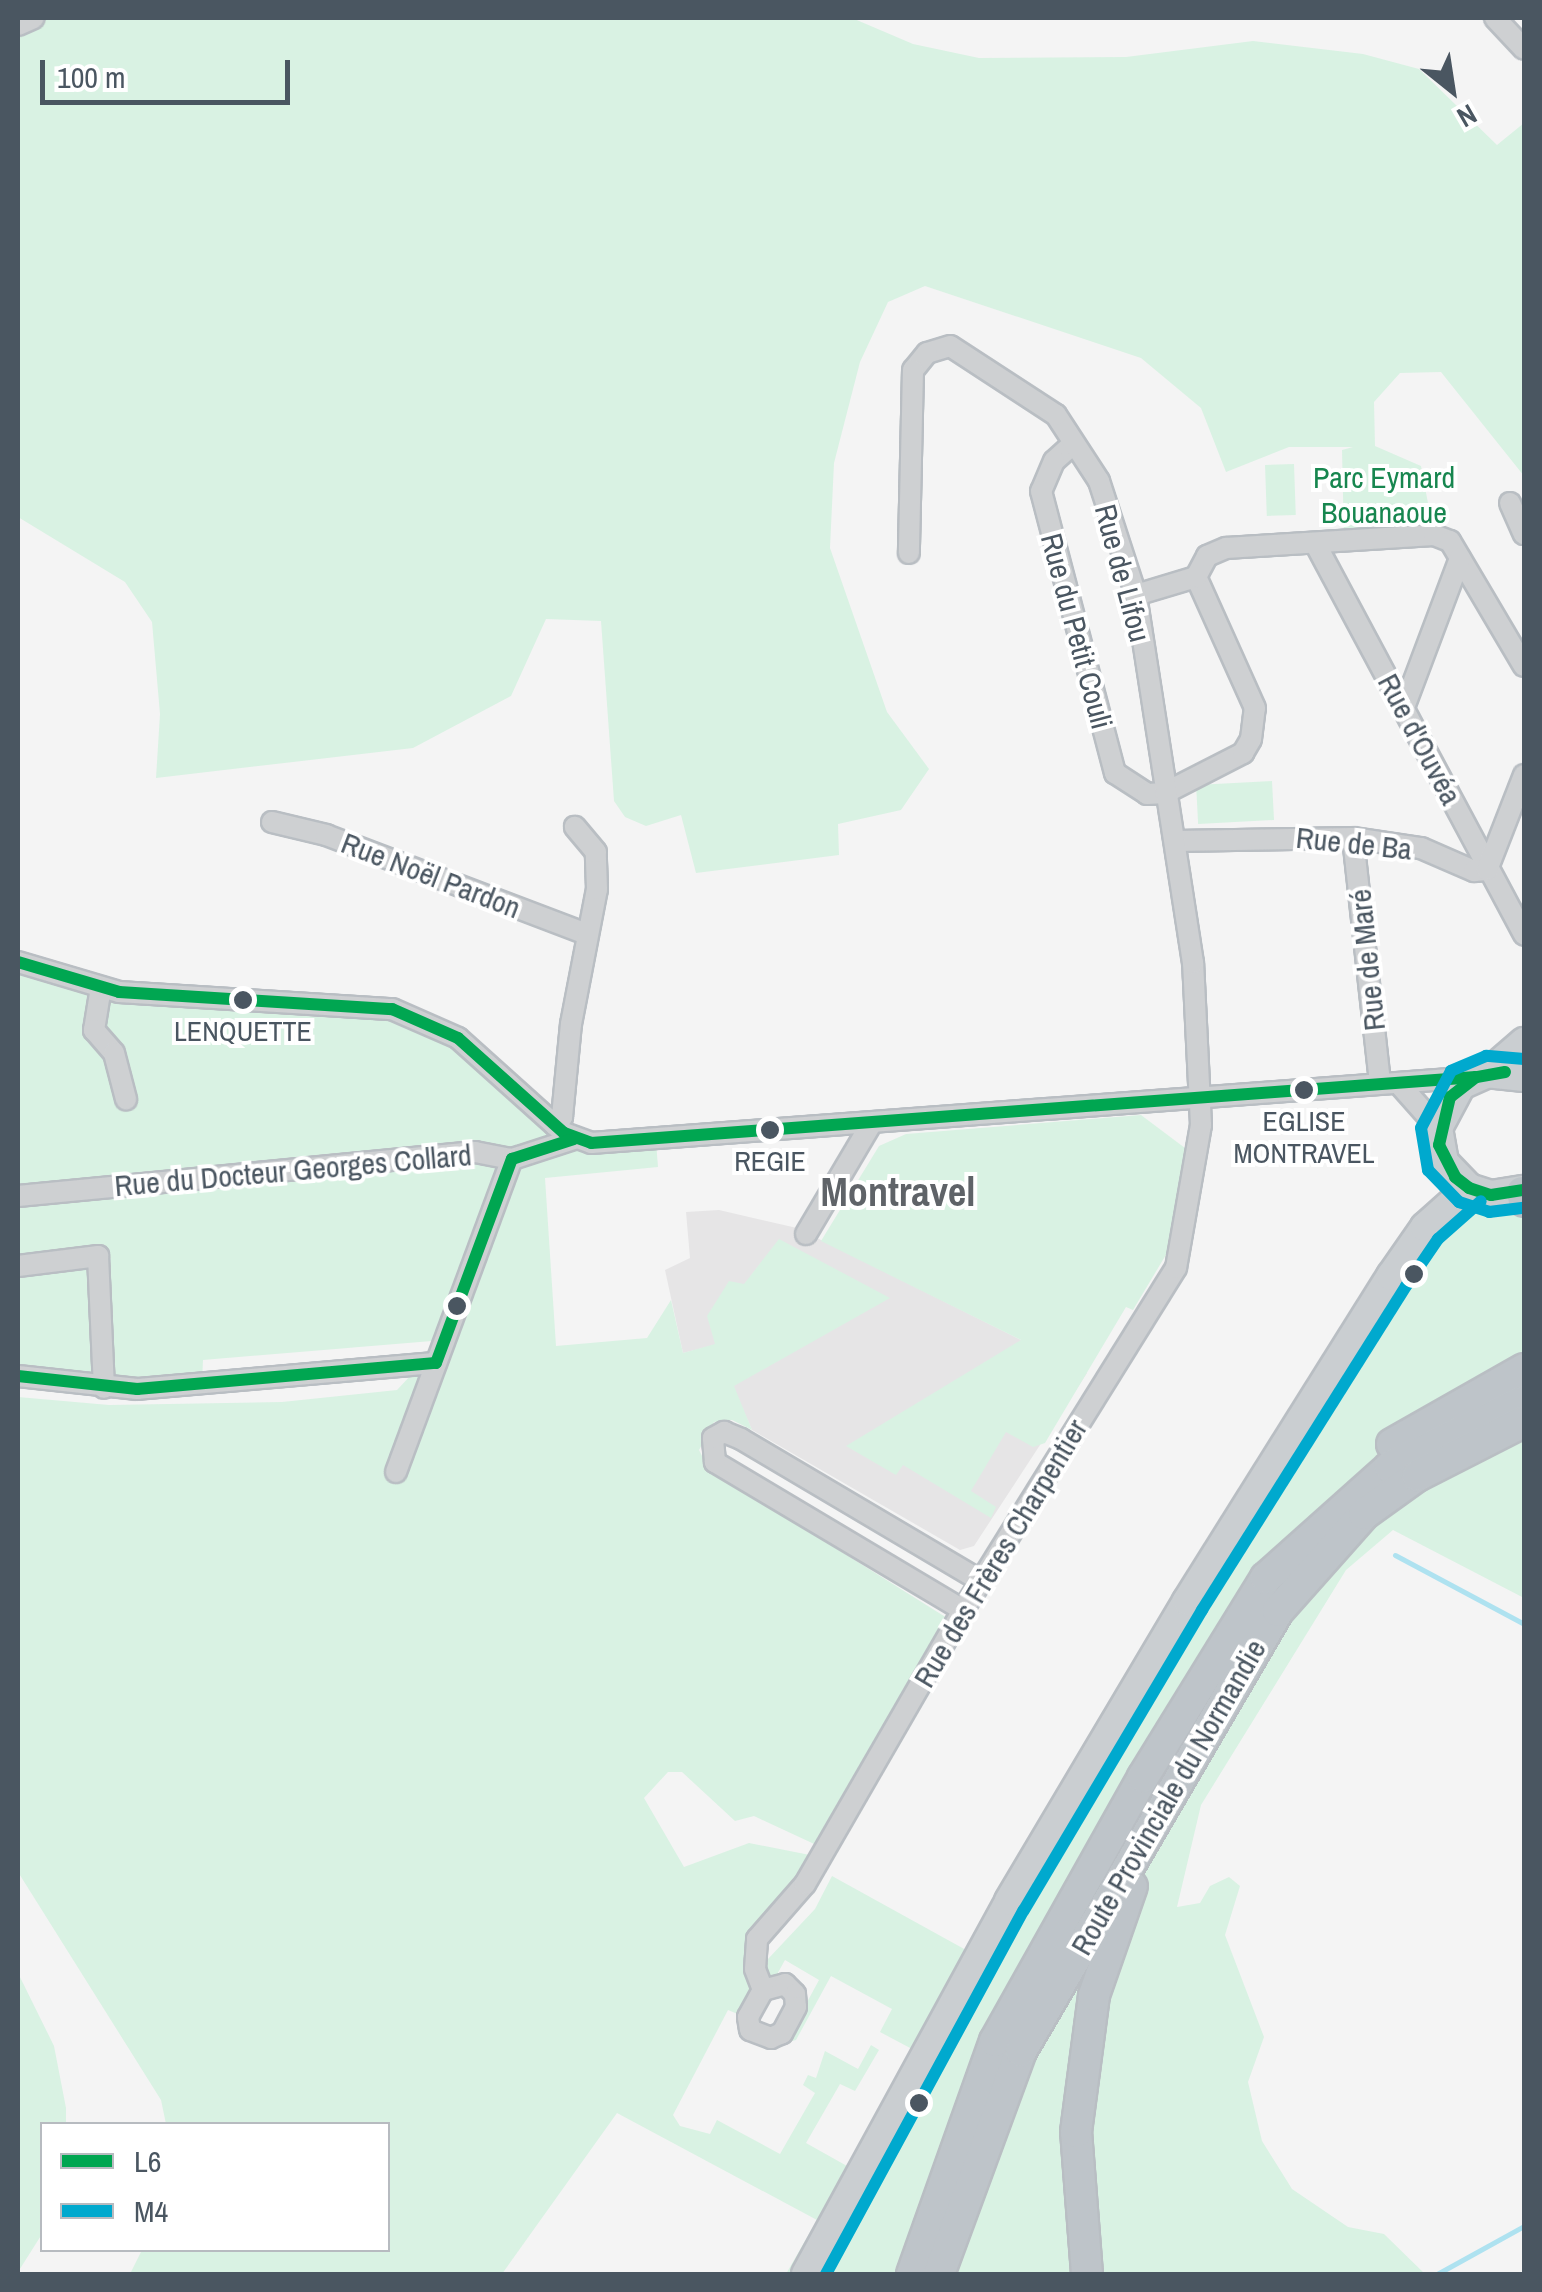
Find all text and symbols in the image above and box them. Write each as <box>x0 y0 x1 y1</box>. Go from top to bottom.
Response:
scale bar <box>45 40 295 102</box>
north arrow <box>1402 40 1502 140</box>
text: 100 m <box>57 57 125 97</box>
text: N <box>1450 95 1484 137</box>
park label: Parc Eymard Bouanaoue <box>1313 459 1455 530</box>
street label: Rue de Lifou <box>1087 500 1159 646</box>
street label: Rue du Petit Couli <box>1034 529 1120 733</box>
street label: Rue d'Ouvéa <box>1371 667 1469 811</box>
street label: Rue de Ba <box>1294 819 1414 867</box>
street label: Rue Noël Pardon <box>336 824 526 926</box>
street label: Rue de Maré <box>1342 887 1392 1033</box>
marker: LENQUETTE <box>233 990 253 1010</box>
place label: LENQUETTE <box>174 1014 312 1048</box>
marker: EGLISE MONTRAVEL <box>1294 1080 1314 1100</box>
place label: EGLISE MONTRAVEL <box>1233 1104 1375 1170</box>
marker: REGIE <box>760 1120 780 1140</box>
street label: Rue du Docteur Georges Collard <box>113 1136 473 1204</box>
place label: REGIE <box>734 1144 806 1178</box>
district label: Montravel <box>821 1168 975 1216</box>
unlabelled marker <box>1404 1264 1424 1284</box>
unlabelled marker <box>447 1296 467 1316</box>
street label: Rue des Frères Charpentier <box>906 1412 1094 1694</box>
street label: Route Provinciale du Normandie <box>1063 1633 1273 1961</box>
unlabelled marker <box>909 2093 929 2113</box>
legend <box>40 2122 390 2252</box>
text: L6 <box>134 2141 161 2181</box>
text: M4 <box>134 2191 168 2231</box>

